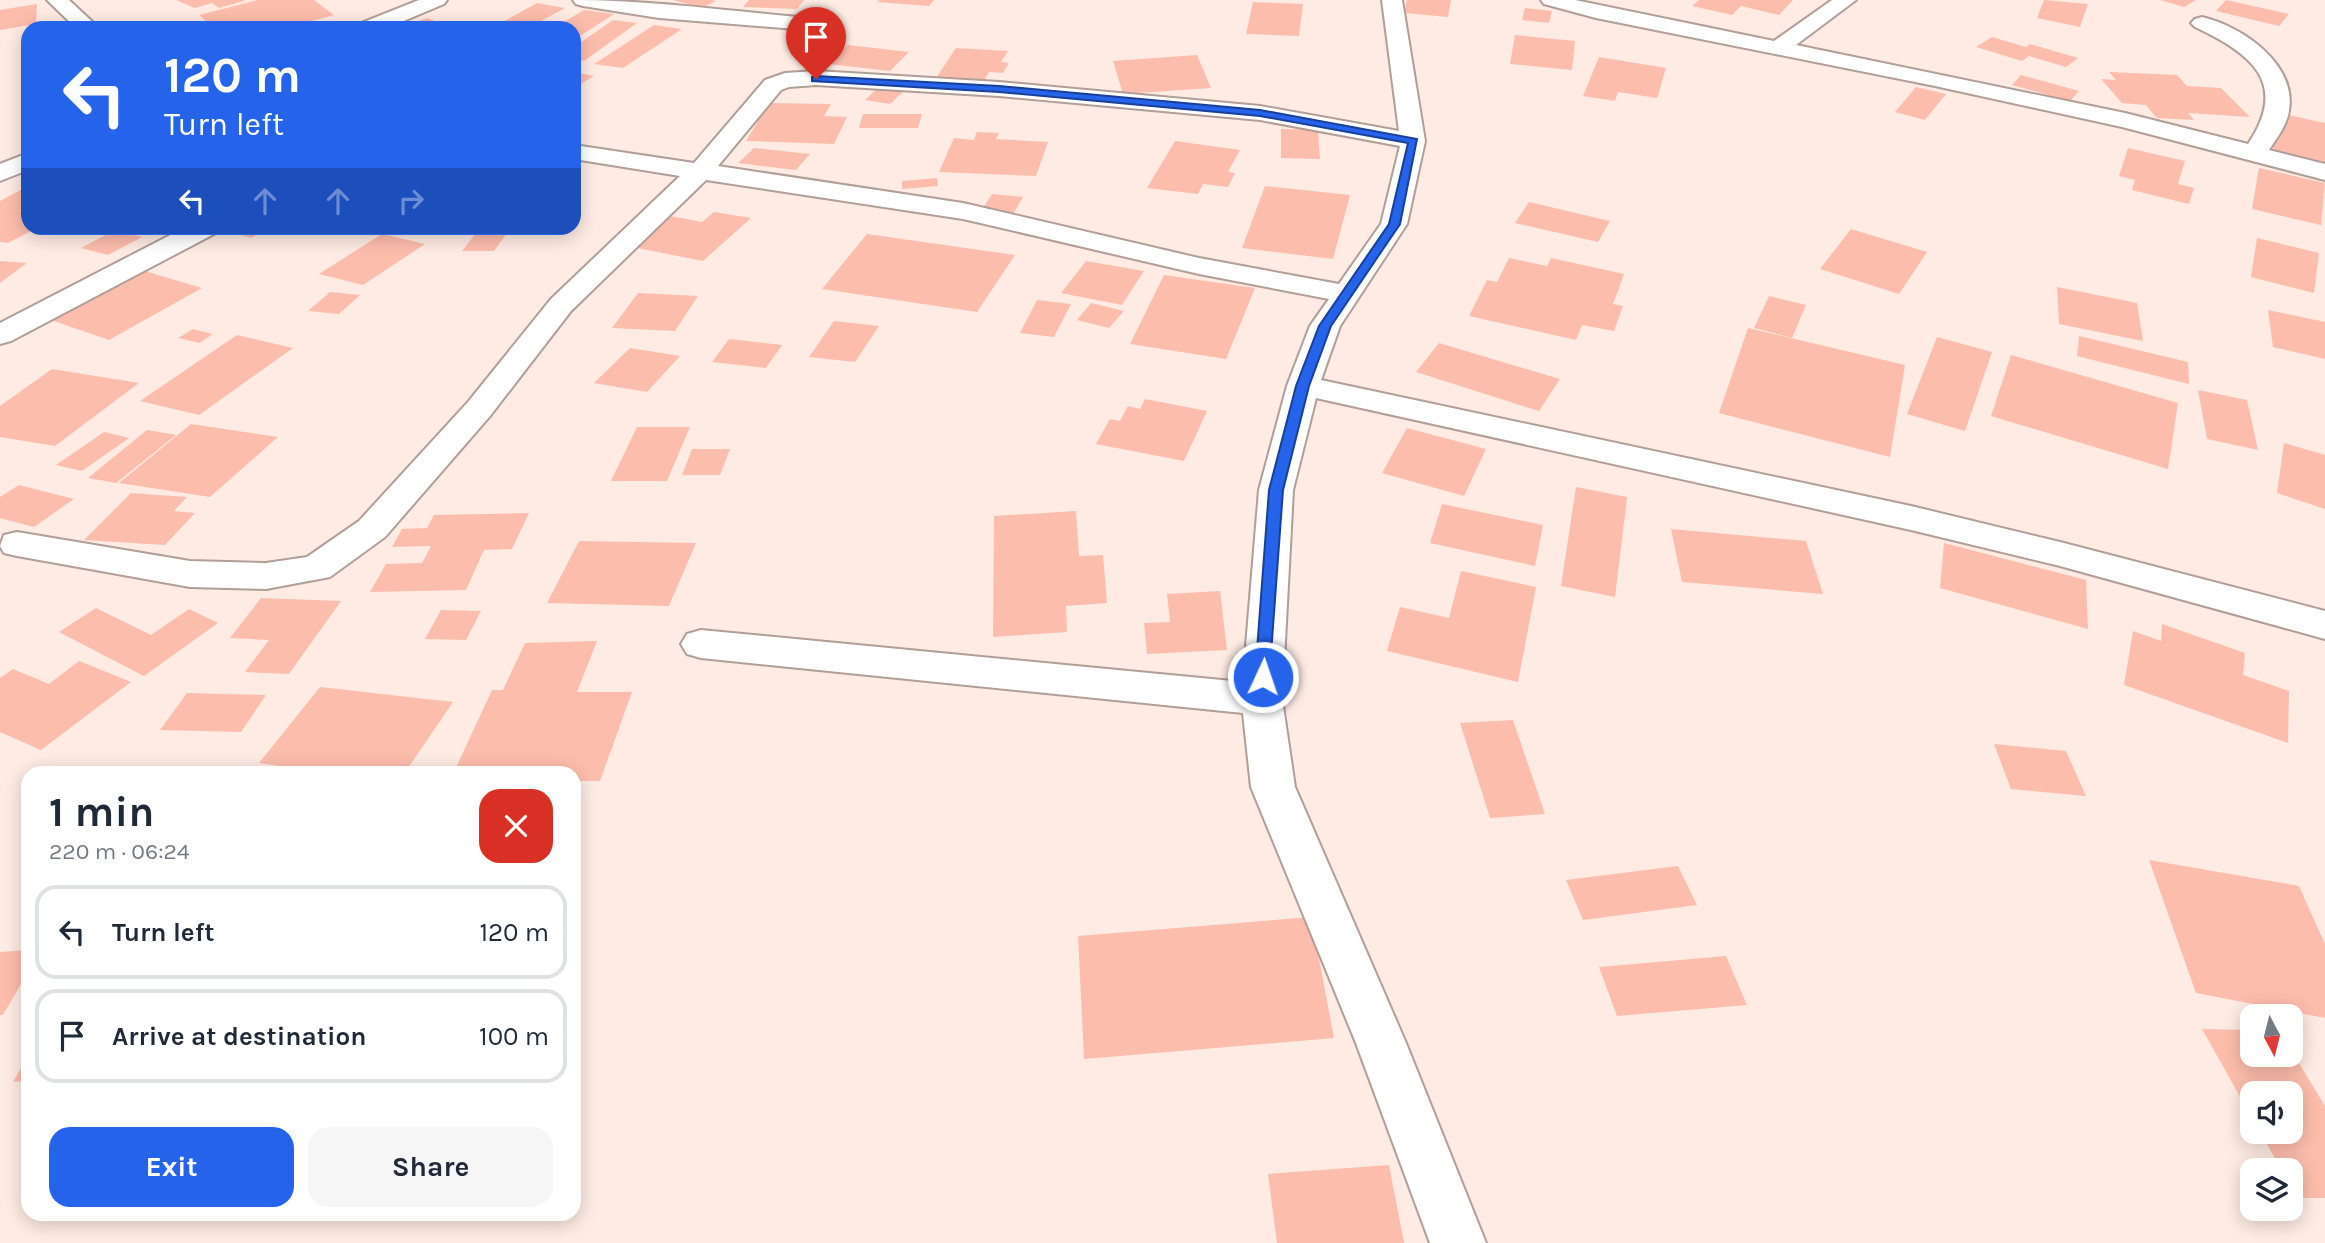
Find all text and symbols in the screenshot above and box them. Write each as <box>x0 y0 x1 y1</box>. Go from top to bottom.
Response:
pin <box>786 7 846 79</box>
icon: arrive <box>797 18 835 56</box>
text: 120 m <box>164 47 301 104</box>
icon: left <box>49 49 140 140</box>
text: Turn left <box>164 106 284 143</box>
icon: left <box>173 182 211 220</box>
icon: ahead <box>246 182 284 220</box>
icon: ahead <box>319 182 357 220</box>
icon: right <box>392 182 430 220</box>
position arrow <box>1226 640 1300 714</box>
text: 1 min <box>49 787 154 837</box>
button: close <box>479 789 553 863</box>
text: 220 m · 06:24 <box>49 838 190 865</box>
icon: left <box>53 913 91 951</box>
text: Turn left <box>112 917 214 948</box>
text: 120 m <box>479 917 549 948</box>
north arrow <box>2240 1004 2303 1068</box>
map controls <box>2240 1004 2303 1221</box>
icon: arrive <box>53 1017 91 1055</box>
text: Arrive at destination <box>112 1021 366 1052</box>
text: 100 m <box>479 1021 549 1052</box>
button: sound <box>2240 1081 2303 1144</box>
button: Exit <box>49 1127 294 1207</box>
button: Share <box>308 1127 553 1207</box>
button: layers <box>2240 1158 2303 1221</box>

